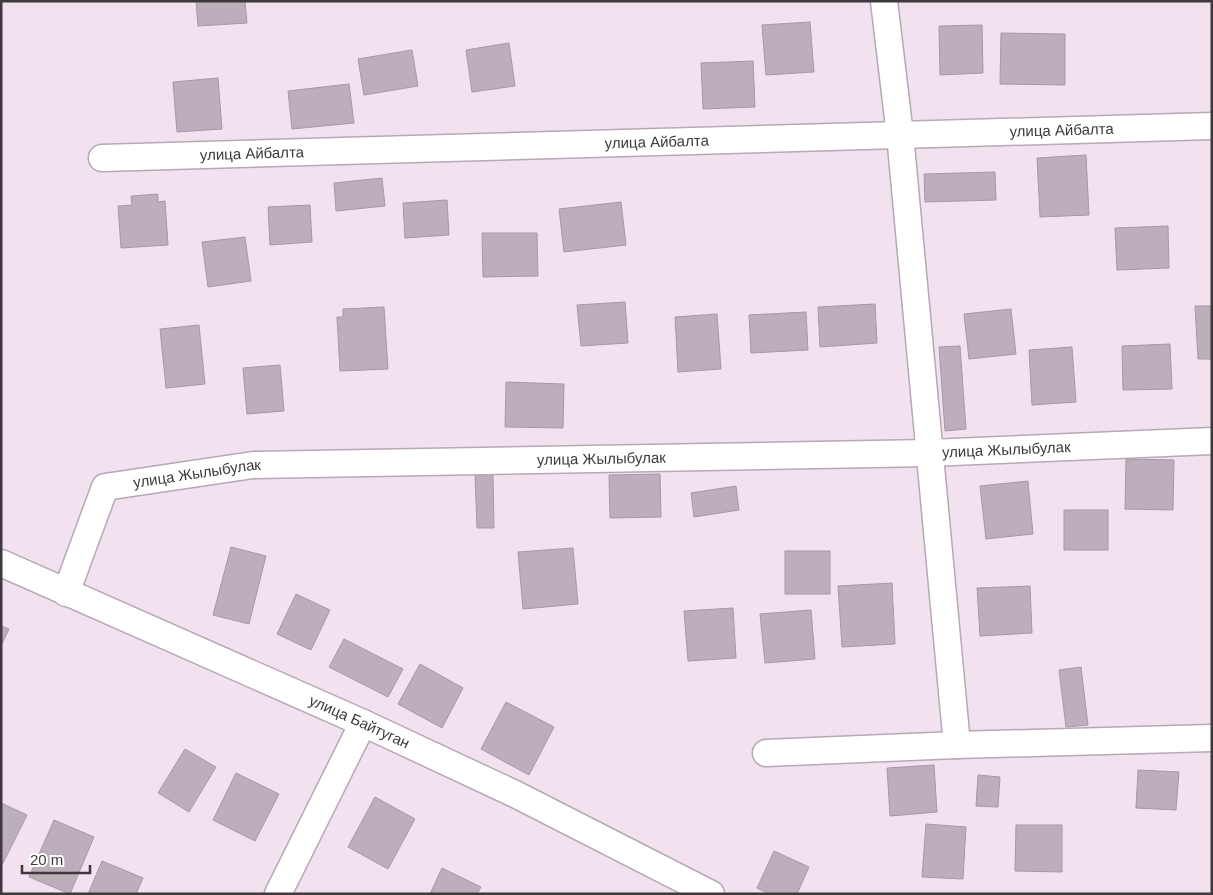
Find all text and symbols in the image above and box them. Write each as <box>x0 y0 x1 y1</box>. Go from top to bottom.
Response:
street label: улица Айбалта <box>1009 120 1115 140</box>
street label: улица Айбалта <box>604 131 710 152</box>
street label: улица Айбалта <box>200 143 305 163</box>
street label: улица Жылыбулак <box>942 438 1071 460</box>
street label: улица Жылыбулак <box>537 449 666 468</box>
street label: улица Жылыбулак <box>132 456 261 491</box>
street label: улица Байтуган <box>307 691 412 752</box>
scale bar <box>22 842 90 874</box>
text: 20 m <box>30 851 63 868</box>

